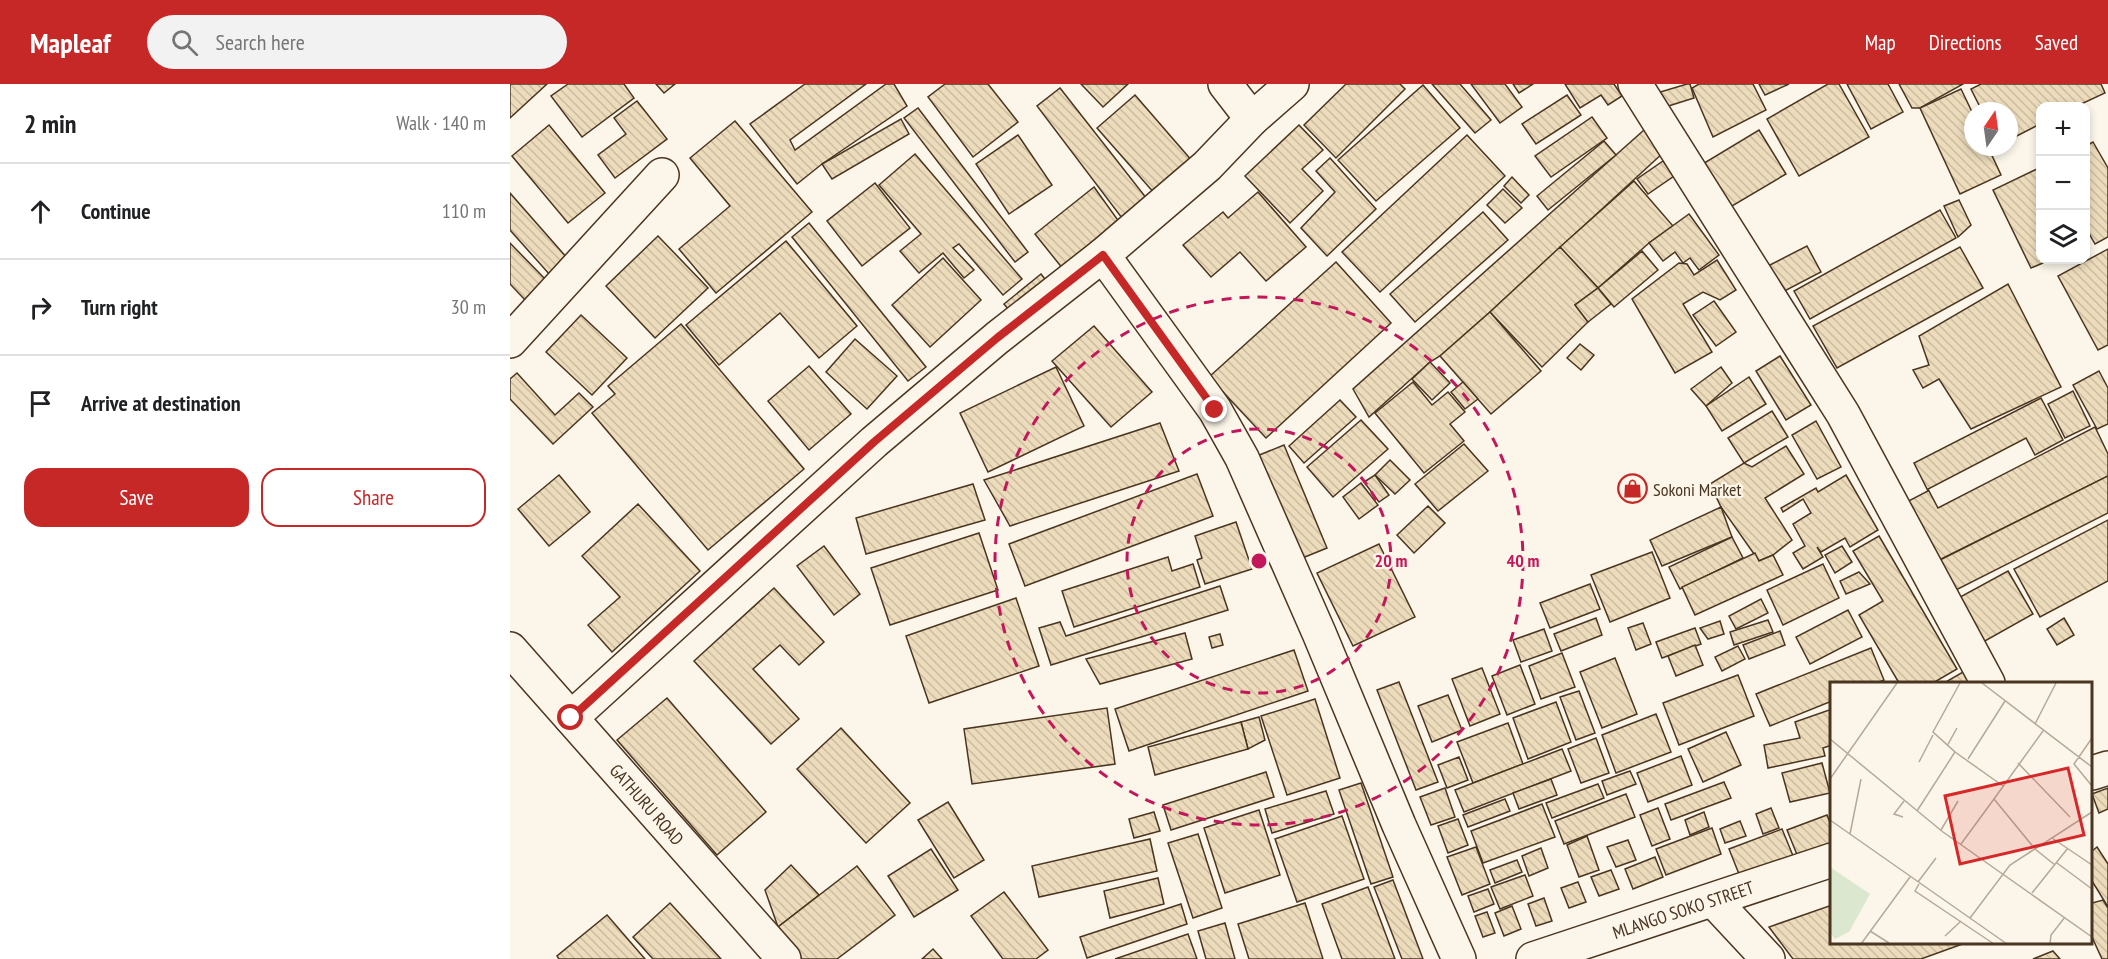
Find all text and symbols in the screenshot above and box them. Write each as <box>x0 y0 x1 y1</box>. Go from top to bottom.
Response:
search box <box>147 15 567 69</box>
text: Mapleaf <box>30 24 111 61</box>
icon: search <box>168 26 201 59</box>
text: Search here <box>216 28 305 56</box>
text: Map <box>1865 29 1896 56</box>
text: Directions <box>1929 29 2002 56</box>
text: Saved <box>2035 29 2078 56</box>
north arrow <box>1964 102 2018 156</box>
map controls <box>2036 102 2090 264</box>
button: + <box>2036 102 2090 156</box>
text: 2 min <box>24 107 77 140</box>
text: Walk · 140 m <box>396 110 486 136</box>
button: − <box>2036 156 2090 210</box>
icon: ahead <box>24 195 57 228</box>
text: Continue <box>81 197 151 225</box>
text: 110 m <box>442 198 486 224</box>
button: layers <box>2036 210 2090 264</box>
icon: right <box>24 291 57 324</box>
text: Turn right <box>81 293 158 321</box>
text: 30 m <box>451 294 486 320</box>
icon: arrive <box>24 387 57 420</box>
text: Arrive at destination <box>81 389 241 417</box>
route end <box>1201 396 1227 422</box>
button: Save <box>24 468 249 527</box>
button: Share <box>261 468 486 527</box>
shop icon: Sokoni Market <box>1616 473 1648 505</box>
place label: Sokoni Market <box>1653 478 1742 501</box>
text: 20 m <box>1375 549 1407 572</box>
text: 40 m <box>1507 549 1539 572</box>
centre of rings <box>1249 551 1269 571</box>
inset map <box>1830 682 2093 944</box>
route start <box>557 704 583 730</box>
street label: GATHURU ROAD <box>605 759 689 850</box>
street label: MLANGO SOKO STREET <box>1609 875 1757 943</box>

